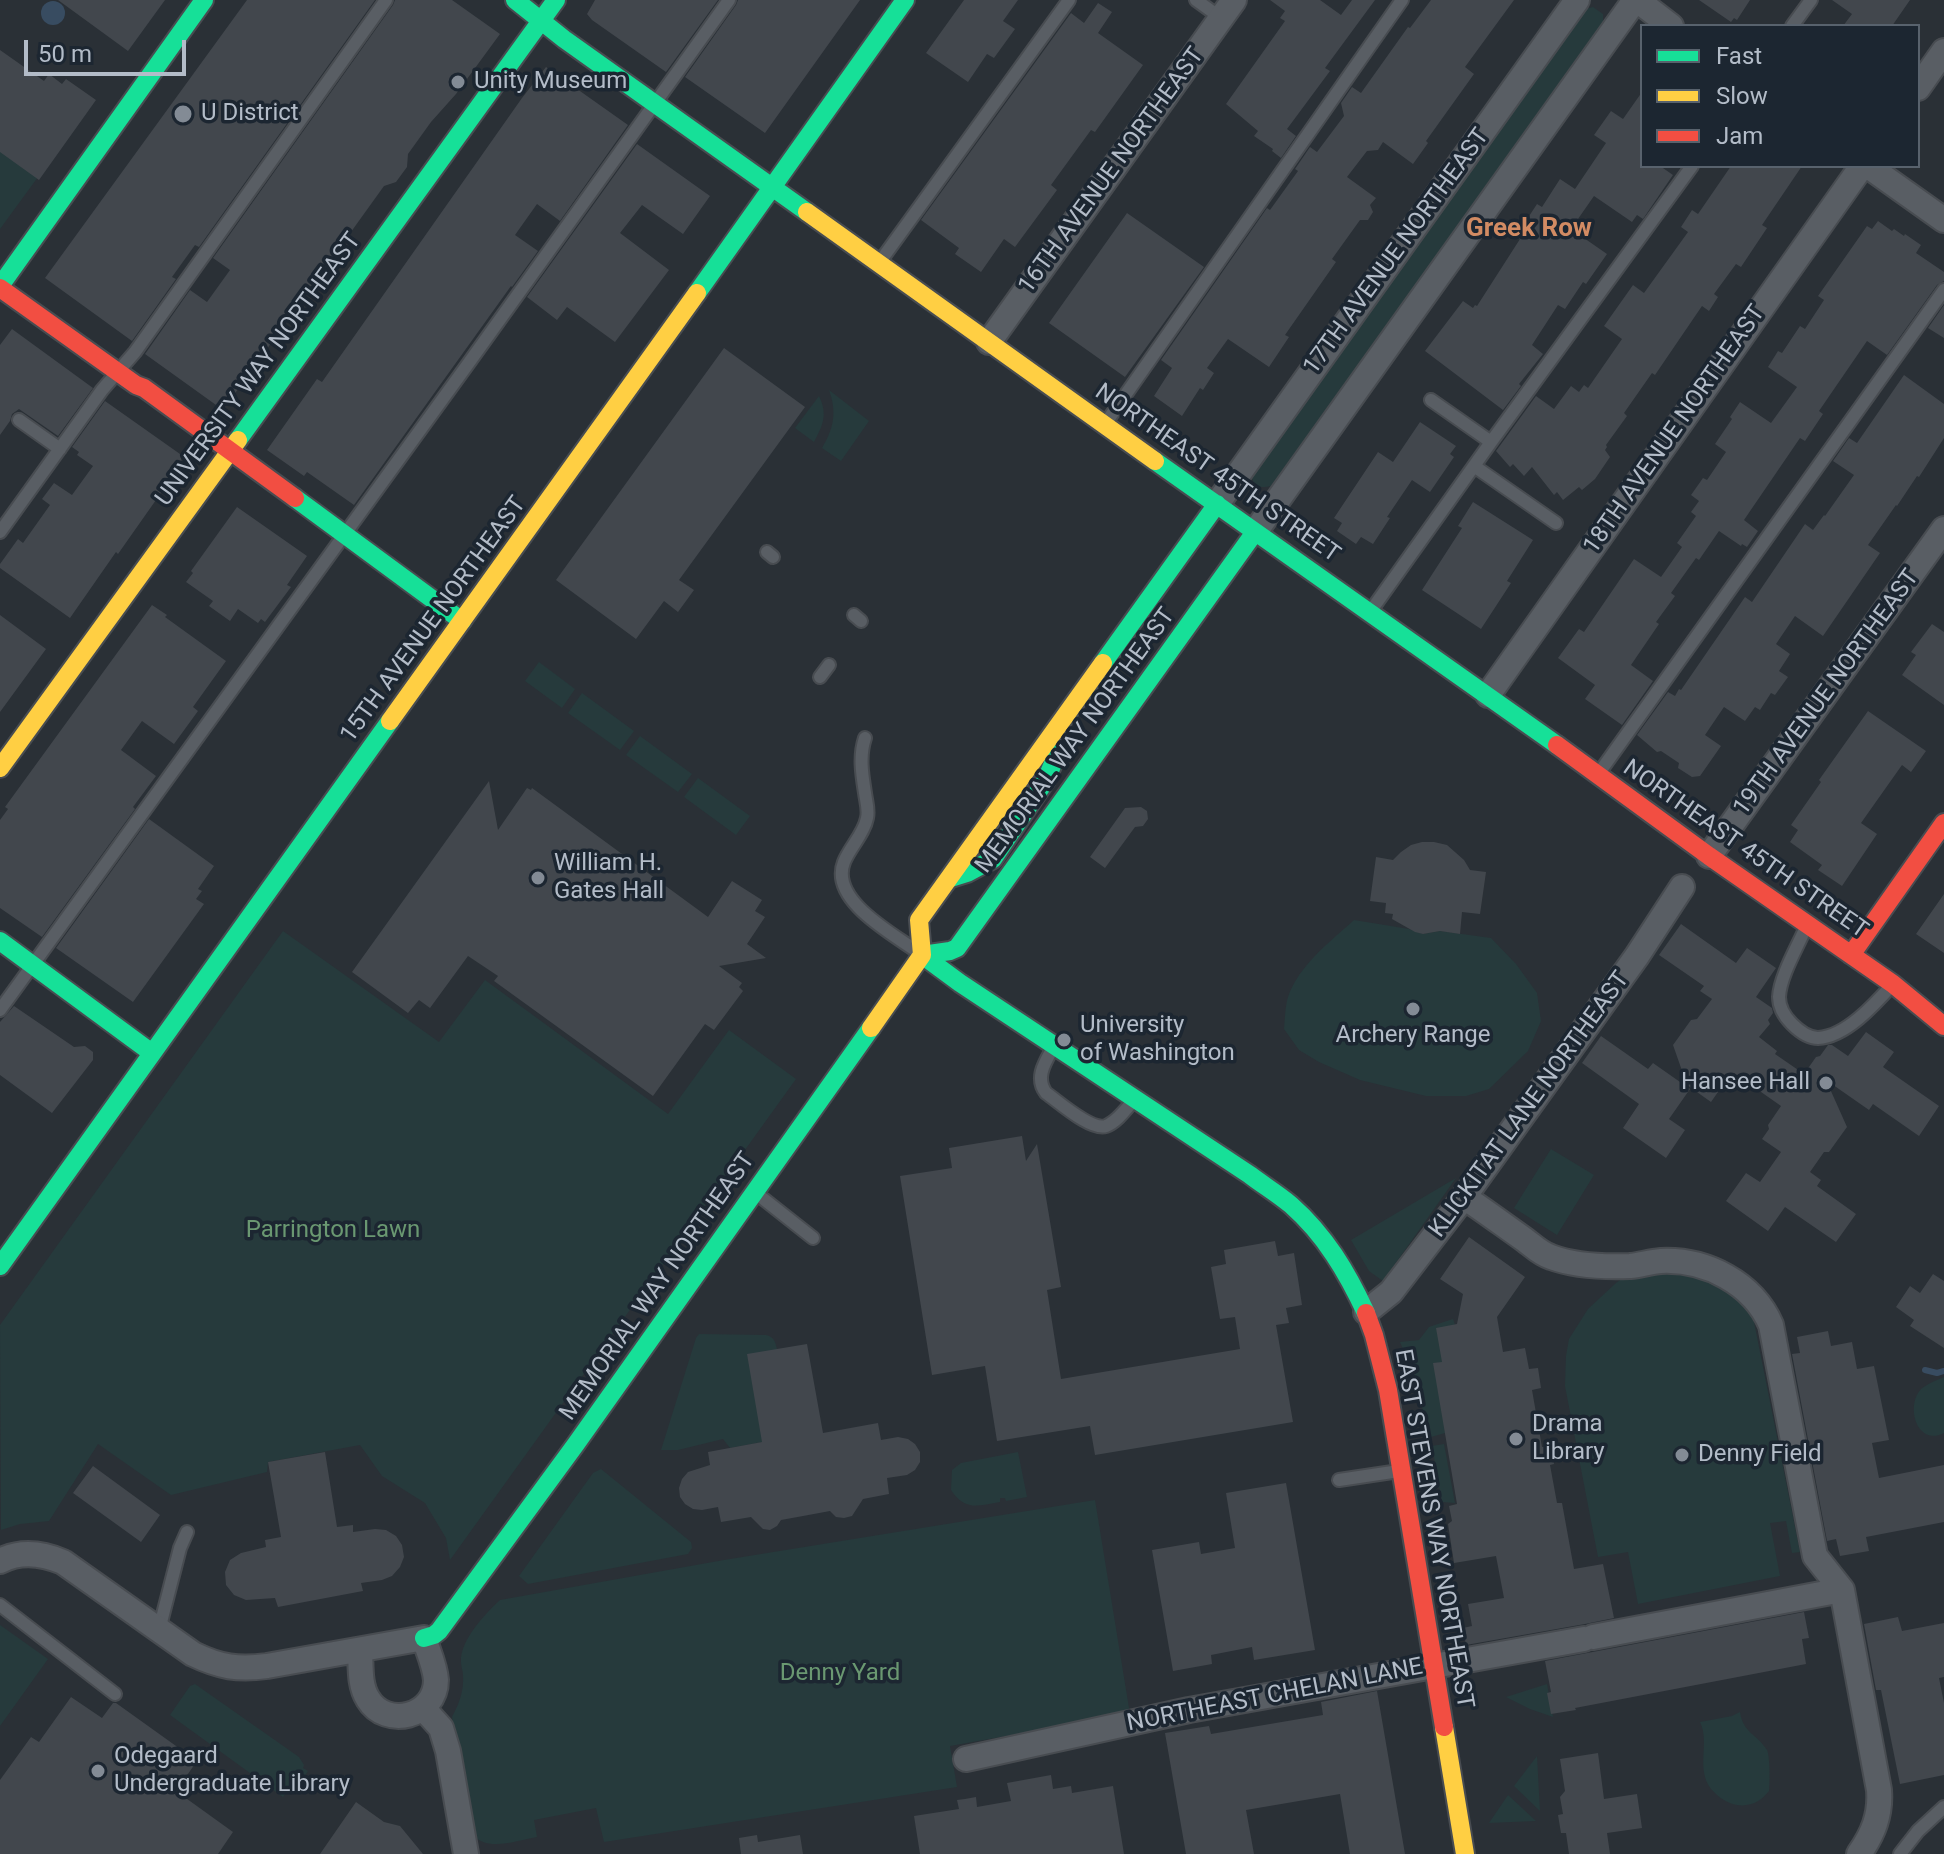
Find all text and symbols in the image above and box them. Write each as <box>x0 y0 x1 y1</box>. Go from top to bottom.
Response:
scale bar <box>28 24 190 74</box>
legend <box>1640 24 1920 168</box>
text: 50 m <box>38 40 92 68</box>
street label: 16TH AVENUE NORTHEAST <box>1013 42 1211 300</box>
text: Fast <box>1716 42 1762 70</box>
place label: Unity Museum <box>474 68 627 96</box>
marker: Unity Museum <box>449 73 467 91</box>
text: Slow <box>1716 82 1768 110</box>
place label: U District <box>201 100 299 128</box>
marker: U District <box>172 103 194 125</box>
text: Jam <box>1716 122 1763 150</box>
street label: 17TH AVENUE NORTHEAST <box>1298 123 1496 381</box>
district label: Greek Row <box>1466 213 1592 245</box>
street label: UNIVERSITY WAY NORTHEAST <box>150 228 368 512</box>
street label: 18TH AVENUE NORTHEAST <box>1578 300 1772 560</box>
street label: NORTHEAST 45TH STREET <box>1089 378 1345 570</box>
street label: 15TH AVENUE NORTHEAST <box>335 491 533 749</box>
street label: 19TH AVENUE NORTHEAST <box>1728 564 1926 822</box>
street label: MEMORIAL WAY NORTHEAST <box>970 603 1182 879</box>
street label: NORTHEAST 45TH STREET <box>1617 754 1873 946</box>
place label: William H. Gates Hall <box>554 850 664 906</box>
marker: William H. Gates Hall <box>529 869 547 887</box>
street label: KLICKITAT LANE NORTHEAST <box>1424 966 1636 1244</box>
marker: Archery Range <box>1404 1000 1422 1018</box>
place label: University of Washington <box>1080 1012 1235 1068</box>
place label: Archery Range <box>1335 1022 1491 1050</box>
marker: University of Washington <box>1055 1031 1073 1049</box>
place label: Hansee Hall <box>1681 1069 1810 1097</box>
marker: Hansee Hall <box>1817 1074 1835 1092</box>
street label: MEMORIAL WAY NORTHEAST <box>554 1147 762 1427</box>
park label: Parrington Lawn <box>246 1217 420 1245</box>
street label: EAST STEVENS WAY NORTHEAST <box>1387 1347 1479 1711</box>
place label: Drama Library <box>1532 1411 1605 1467</box>
marker: Drama Library <box>1507 1430 1525 1448</box>
place label: Denny Field <box>1698 1441 1821 1469</box>
marker: Denny Field <box>1673 1446 1691 1464</box>
street label: NORTHEAST CHELAN LANE <box>1125 1653 1425 1739</box>
park label: Denny Yard <box>780 1660 900 1688</box>
place label: Odegaard Undergraduate Library <box>114 1743 350 1799</box>
marker: Odegaard Undergraduate Library <box>89 1762 107 1780</box>

